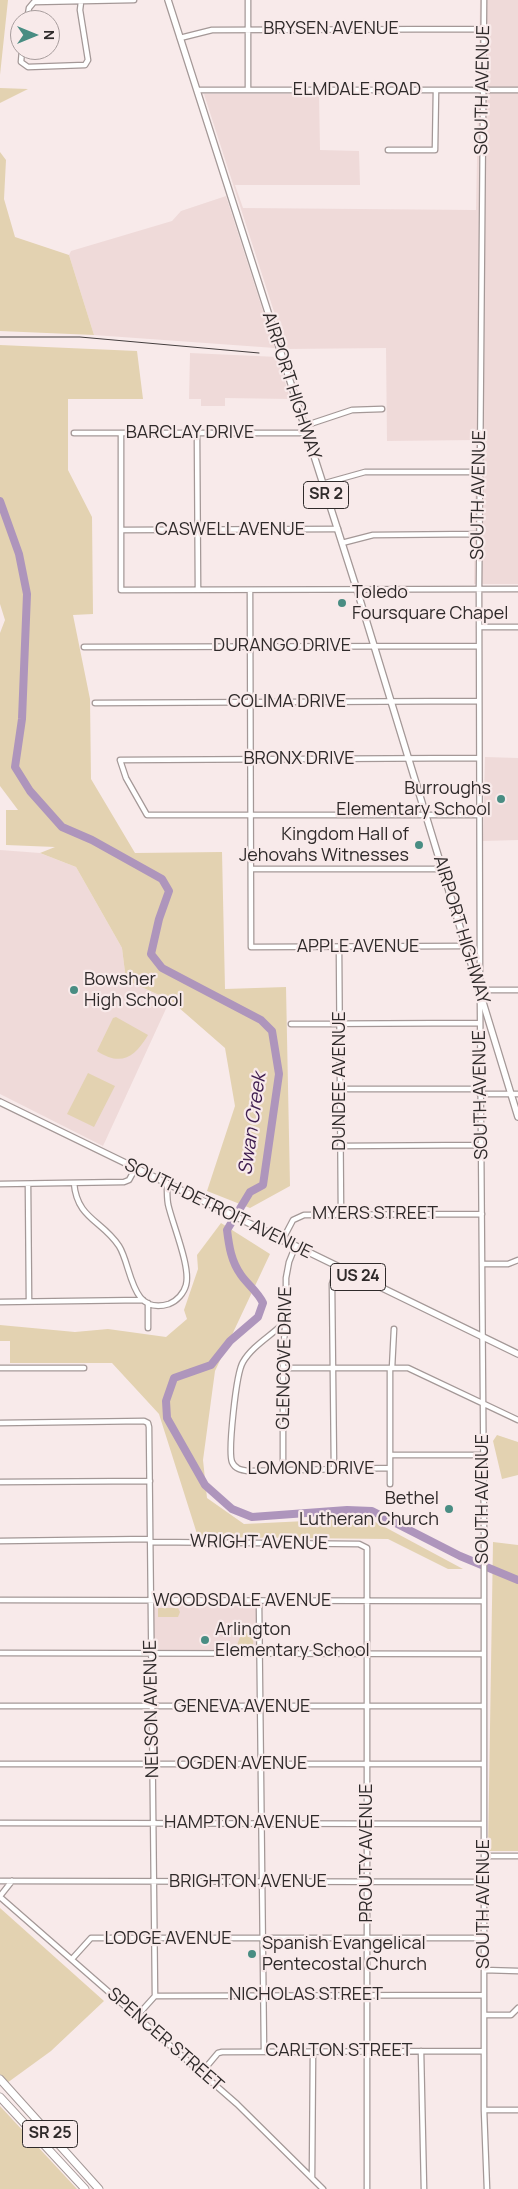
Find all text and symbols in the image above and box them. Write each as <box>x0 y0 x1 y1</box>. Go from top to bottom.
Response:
north arrow <box>10 10 60 60</box>
street label: BRYSEN AVENUE <box>263 18 399 40</box>
street label: SOUTH AVENUE <box>471 25 495 155</box>
text: N <box>40 30 59 40</box>
street label: ELMDALE ROAD <box>293 79 421 101</box>
street label: AIRPORT HIGHWAY <box>257 309 325 463</box>
street label: BARCLAY DRIVE <box>126 422 254 444</box>
street label: SOUTH AVENUE <box>467 430 491 560</box>
road number: SR 2 <box>304 482 348 508</box>
street label: CASWELL AVENUE <box>155 519 305 541</box>
place label: Toledo Foursquare Chapel <box>352 582 508 624</box>
marker: Toledo Foursquare Chapel <box>336 597 348 609</box>
street label: DURANGO DRIVE <box>213 635 351 657</box>
street label: COLIMA DRIVE <box>228 691 346 713</box>
street label: BRONX DRIVE <box>244 748 354 770</box>
place label: Burroughs Elementary School <box>336 778 491 821</box>
marker: Burroughs Elementary School <box>495 793 507 805</box>
place label: Kingdom Hall of Jehovahs Witnesses <box>239 824 409 866</box>
marker: Kingdom Hall of Jehovahs Witnesses <box>413 839 425 851</box>
street label: AIRPORT HIGHWAY <box>428 853 494 1007</box>
street label: APPLE AVENUE <box>297 936 419 958</box>
place label: Bowsher High School <box>84 969 183 1012</box>
marker: Bowsher High School <box>68 984 80 996</box>
street label: DUNDEE AVENUE <box>329 1011 351 1151</box>
street label: SOUTH AVENUE <box>469 1030 493 1160</box>
water label: Swan Creek <box>235 1071 271 1177</box>
street label: SOUTH DETROIT AVENUE <box>121 1154 315 1264</box>
street label: MYERS STREET <box>312 1203 438 1225</box>
road number: US 24 <box>330 1264 386 1290</box>
street label: GLENCOVE DRIVE <box>273 1286 297 1430</box>
street label: SOUTH AVENUE <box>472 1434 494 1564</box>
street label: LOMOND DRIVE <box>248 1458 374 1480</box>
place label: Bethel Lutheran Church <box>299 1488 439 1530</box>
marker: Bethel Lutheran Church <box>443 1503 455 1515</box>
street label: WRIGHT AVENUE <box>190 1531 328 1555</box>
street label: WOODSDALE AVENUE <box>153 1590 331 1612</box>
place label: Arlington Elementary School <box>215 1619 370 1662</box>
marker: Arlington Elementary School <box>199 1634 211 1646</box>
street label: NELSON AVENUE <box>140 1640 164 1778</box>
street label: GENEVA AVENUE <box>174 1696 310 1718</box>
street label: OGDEN AVENUE <box>177 1753 307 1775</box>
street label: PROUTY AVENUE <box>356 1783 378 1923</box>
street label: HAMPTON AVENUE <box>164 1812 320 1834</box>
street label: SOUTH AVENUE <box>473 1839 495 1969</box>
street label: BRIGHTON AVENUE <box>169 1871 327 1893</box>
street label: LODGE AVENUE <box>105 1928 231 1950</box>
place label: Spanish Evangelical Pentecostal Church <box>262 1933 427 1976</box>
marker: Spanish Evangelical Pentecostal Church <box>246 1948 258 1960</box>
street label: SPENCER STREET <box>102 1984 228 2096</box>
street label: NICHOLAS STREET <box>229 1984 383 2006</box>
street label: CARLTON STREET <box>266 2040 412 2062</box>
road number: SR 25 <box>22 2120 78 2148</box>

